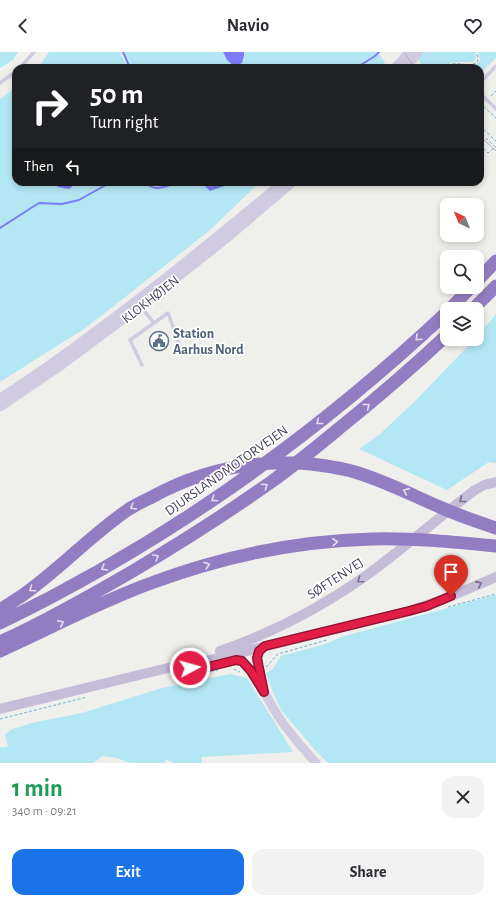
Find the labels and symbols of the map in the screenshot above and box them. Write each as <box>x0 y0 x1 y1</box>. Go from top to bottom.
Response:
north arrow <box>440 198 484 242</box>
street label: KLOKHØJEN <box>119 272 182 326</box>
place label: Station Aarhus Nord <box>173 327 244 357</box>
public building icon: Station Aarhus Nord <box>148 330 170 352</box>
one-way arrow <box>415 333 423 341</box>
one-way arrow <box>362 403 370 410</box>
one-way arrow <box>317 418 324 425</box>
street label: DJURSLANDMOTORVEJEN <box>163 423 291 519</box>
one-way arrow <box>261 483 268 491</box>
one-way arrow <box>402 488 409 496</box>
one-way arrow <box>212 494 219 501</box>
one-way arrow <box>460 495 467 502</box>
one-way arrow <box>130 503 137 510</box>
one-way arrow <box>332 537 338 546</box>
one-way arrow <box>152 555 159 562</box>
street label: SØFTENVEJ <box>304 555 366 602</box>
pin <box>434 555 468 596</box>
one-way arrow <box>204 561 211 570</box>
one-way arrow <box>101 564 108 571</box>
one-way arrow <box>357 575 364 582</box>
one-way arrow <box>475 581 483 589</box>
one-way arrow <box>29 584 36 591</box>
one-way arrow <box>56 620 64 628</box>
position arrow <box>169 647 211 689</box>

